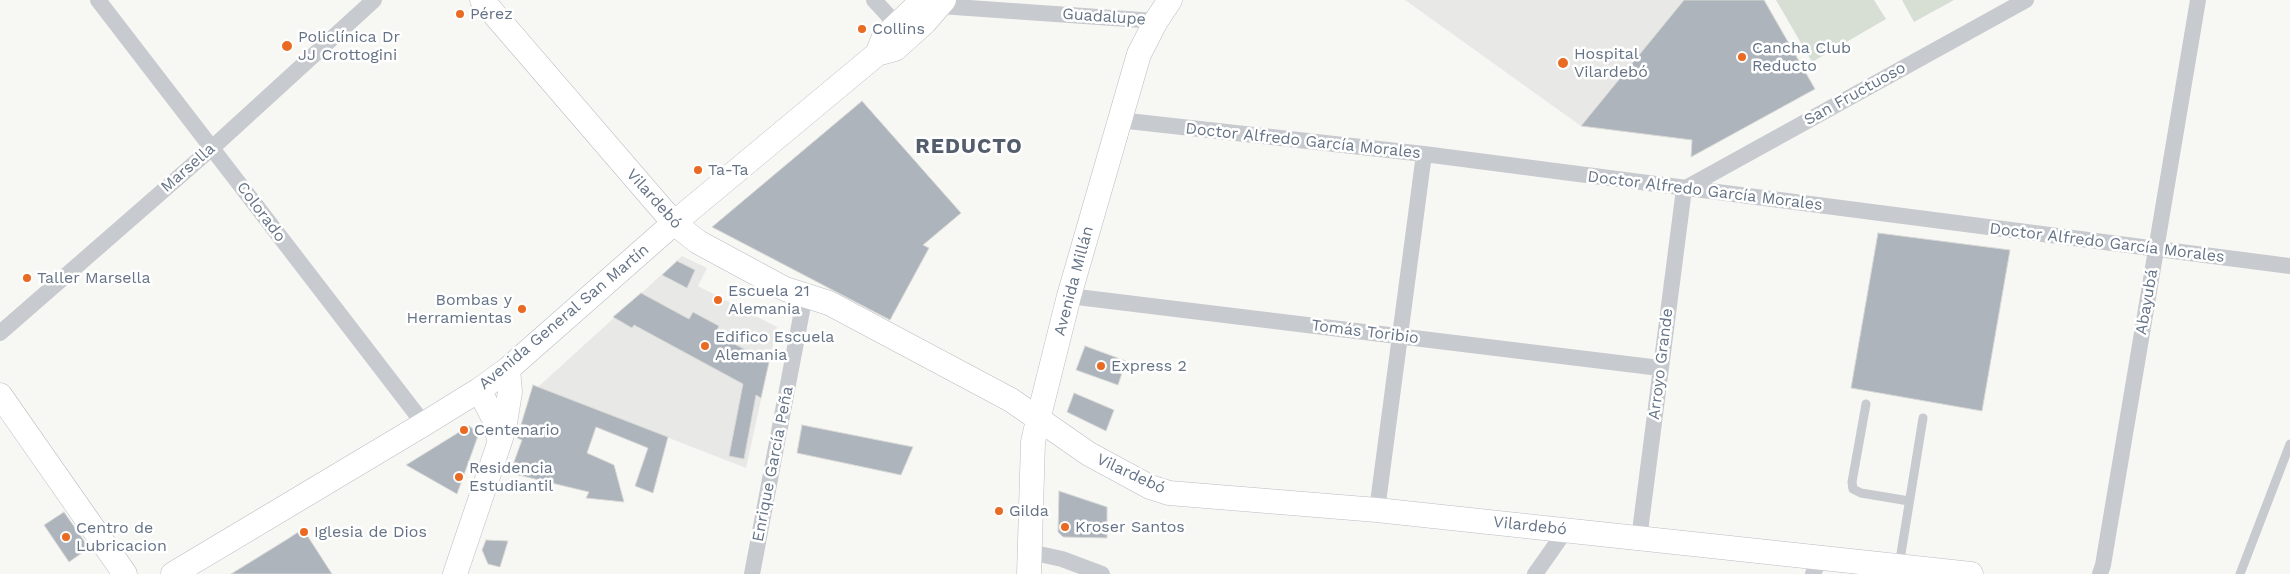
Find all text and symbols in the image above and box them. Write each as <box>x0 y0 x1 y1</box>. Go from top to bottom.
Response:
place label: Pérez <box>470 4 513 24</box>
street label: Guadalupe <box>1062 5 1146 29</box>
marker: Pérez <box>454 8 466 20</box>
place label: Collins <box>872 19 925 39</box>
marker: Collins <box>856 23 868 35</box>
place label: Policlínica Dr JJ Crottogini <box>298 27 400 65</box>
place label: Cancha Club Reducto <box>1752 38 1851 76</box>
marker: Policlínica Dr JJ Crottogini <box>280 39 294 53</box>
place label: Hospital Vilardebó <box>1574 44 1648 82</box>
marker: Cancha Club Reducto <box>1736 51 1748 63</box>
marker: Hospital Vilardebó <box>1556 56 1570 70</box>
street label: San Fructuoso <box>1801 58 1909 130</box>
street label: Doctor Alfredo García Morales <box>1184 119 1422 163</box>
district label: REDUCTO <box>914 134 1024 160</box>
street label: Marsella <box>157 139 219 197</box>
place label: Ta-Ta <box>708 160 749 180</box>
marker: Ta-Ta <box>692 164 704 176</box>
street label: Vilardebó <box>622 165 686 233</box>
street label: Doctor Alfredo García Morales <box>1587 167 1823 215</box>
street label: Colorado <box>232 178 290 246</box>
street label: Doctor Alfredo García Morales <box>1989 219 2225 267</box>
street label: Avenida Millán <box>1050 224 1098 338</box>
street label: Avenida General San Martín <box>475 240 653 394</box>
place label: Taller Marsella <box>37 268 150 288</box>
street label: Abayubá <box>2132 268 2162 336</box>
marker: Taller Marsella <box>21 272 33 284</box>
place label: Escuela 21 Alemania <box>728 281 810 319</box>
place label: Bombas y Herramientas <box>407 290 512 328</box>
marker: Escuela 21 Alemania <box>712 294 724 306</box>
marker: Bombas y Herramientas <box>516 303 528 315</box>
street label: Arroyo Grande <box>1645 307 1677 421</box>
street label: Tomás Toribio <box>1310 316 1420 348</box>
place label: Edifico Escuela Alemania <box>715 327 834 365</box>
marker: Edifico Escuela Alemania <box>699 340 711 352</box>
place label: Express 2 <box>1111 356 1187 376</box>
marker: Express 2 <box>1095 360 1107 372</box>
street label: Enrique García Peña <box>749 385 797 543</box>
place label: Centenario <box>474 420 559 440</box>
marker: Centenario <box>458 424 470 436</box>
street label: Vilardebó <box>1094 450 1168 498</box>
place label: Residencia Estudiantil <box>469 458 553 496</box>
marker: Residencia Estudiantil <box>453 471 465 483</box>
place label: Gilda <box>1009 501 1049 521</box>
marker: Gilda <box>993 505 1005 517</box>
street label: Vilardebó <box>1492 513 1568 539</box>
place label: Kroser Santos <box>1075 517 1185 537</box>
place label: Centro de Lubricacion <box>76 518 167 556</box>
marker: Kroser Santos <box>1059 521 1071 533</box>
place label: Iglesia de Dios <box>314 522 427 542</box>
marker: Iglesia de Dios <box>298 526 310 538</box>
marker: Centro de Lubricacion <box>60 531 72 543</box>

